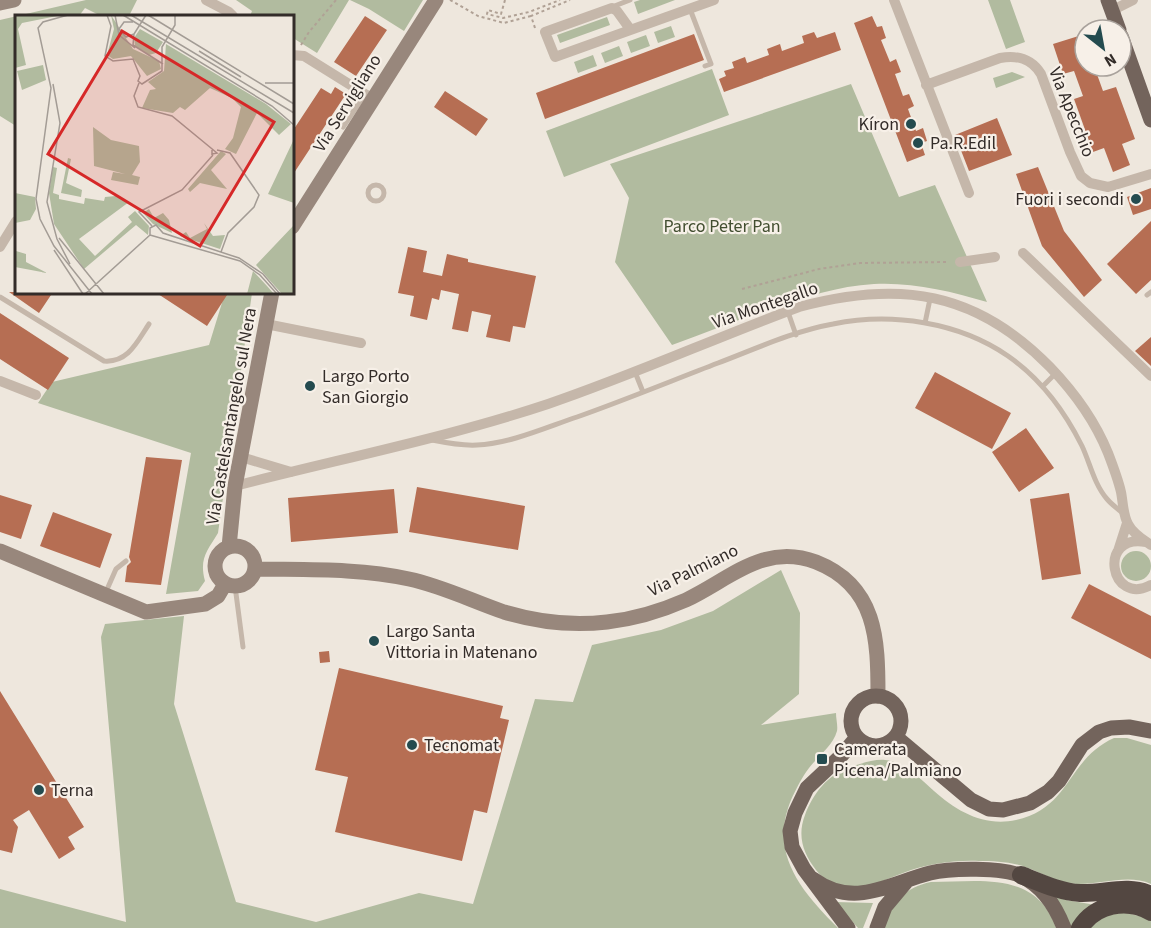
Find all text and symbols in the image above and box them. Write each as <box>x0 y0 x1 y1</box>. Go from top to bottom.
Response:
inset map <box>15 15 294 294</box>
north arrow <box>1073 18 1133 78</box>
text: N <box>1100 48 1120 72</box>
street label: Via Servigliano <box>307 49 387 157</box>
street label: Via Apecchio <box>1042 63 1101 161</box>
place label: Kíron <box>858 112 899 137</box>
marker: Kíron <box>904 117 918 131</box>
place label: Pa.R.Edil <box>930 131 996 156</box>
marker: Pa.R.Edil <box>911 136 925 150</box>
place label: Fuori i secondi <box>1015 187 1124 212</box>
marker: Fuori i secondi <box>1129 192 1143 206</box>
park label: Parco Peter Pan <box>663 214 781 239</box>
street label: Via Montegallo <box>709 276 821 335</box>
street label: Via Castelsantangelo sul Nera <box>200 306 263 527</box>
place label: Largo Porto San Giorgio <box>322 364 409 410</box>
marker: Largo Porto San Giorgio <box>303 379 317 393</box>
street label: Via Palmiano <box>644 538 743 603</box>
place label: Largo Santa Vittoria in Matenano <box>386 619 537 665</box>
marker: Largo Santa Vittoria in Matenano <box>367 634 381 648</box>
place label: Tecnomat <box>424 733 499 758</box>
place label: Camerata Picena/Palmiano <box>834 737 962 783</box>
marker: Tecnomat <box>405 738 419 752</box>
marker: Camerata Picena/Palmiano <box>815 752 829 766</box>
place label: Terna <box>51 778 94 803</box>
marker: Terna <box>32 783 46 797</box>

